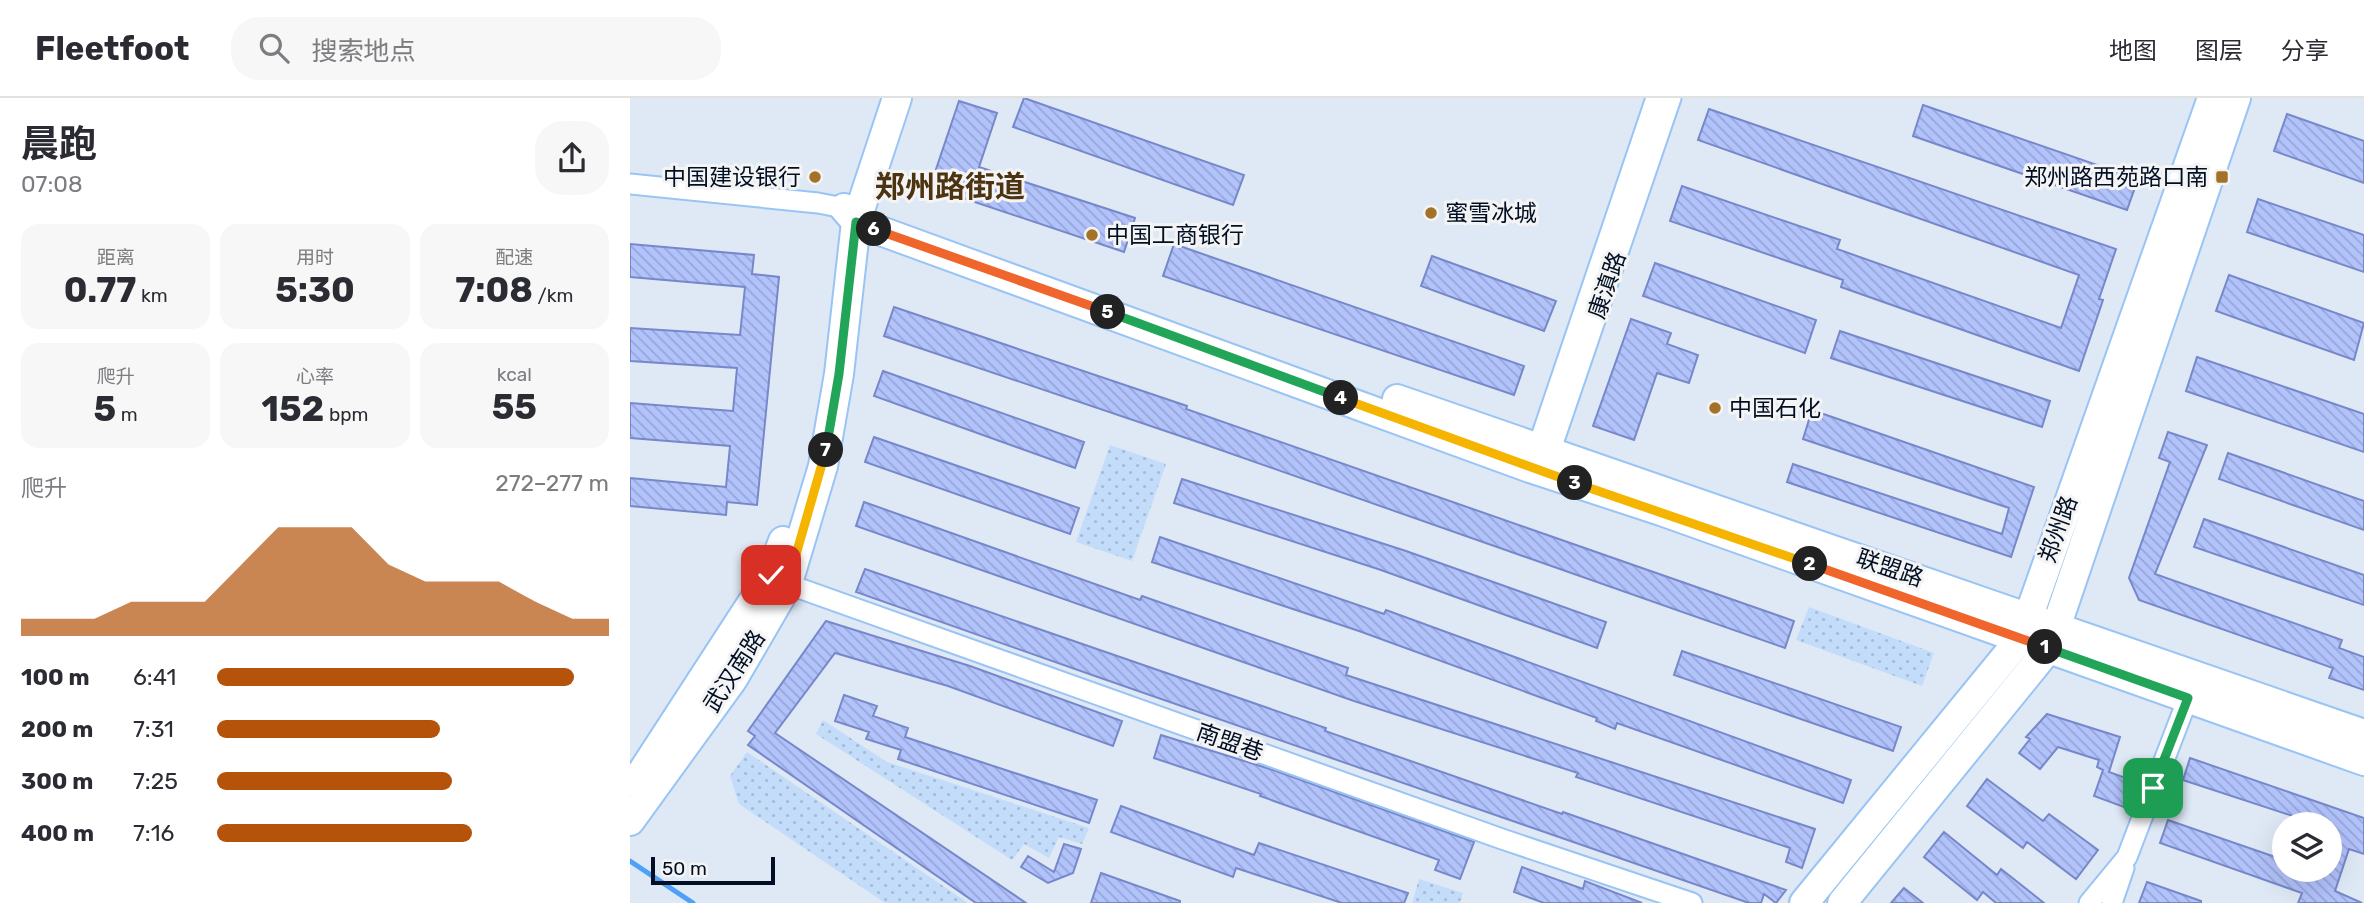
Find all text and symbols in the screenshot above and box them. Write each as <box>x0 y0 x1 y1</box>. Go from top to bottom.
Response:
search box <box>231 17 721 80</box>
text: Fleetfoot <box>35 29 189 68</box>
icon: search <box>255 29 293 67</box>
text: 搜索地点 <box>311 36 415 67</box>
text: 地图 <box>2109 37 2157 65</box>
text: 图层 <box>2195 37 2243 65</box>
text: 分享 <box>2281 37 2329 65</box>
text: 晨跑 <box>21 121 97 167</box>
button: share <box>535 121 609 195</box>
place label: 中国建设银行 <box>663 163 801 191</box>
place label: 郑州路西苑路口南 <box>2024 163 2208 191</box>
marker: 中国建设银行 <box>807 169 823 185</box>
district label: 郑州路街道 <box>875 169 1025 205</box>
marker: 郑州路西苑路口南 <box>2214 169 2230 185</box>
text: 07:08 <box>21 170 83 198</box>
place label: 蜜雪冰城 <box>1445 199 1537 227</box>
marker: 蜜雪冰城 <box>1423 205 1439 221</box>
pin: 6 <box>856 212 892 246</box>
text: 6 <box>867 217 880 240</box>
place label: 中国工商银行 <box>1106 221 1244 249</box>
marker: 中国工商银行 <box>1084 227 1100 243</box>
text: 距离 <box>97 246 135 269</box>
text: 用时 <box>296 246 334 269</box>
text: 配速 <box>495 246 533 269</box>
street label: 康滇路 <box>1583 248 1631 322</box>
text: 0.77 <box>64 269 136 311</box>
text: 5:30 <box>275 269 355 311</box>
text: 7:08 <box>455 269 533 311</box>
text: km <box>136 284 168 307</box>
text: /km <box>533 284 573 307</box>
pin: 5 <box>1091 294 1126 330</box>
text: 5 <box>1101 300 1114 323</box>
text: kcal <box>497 363 532 386</box>
text: 爬升 <box>97 365 135 388</box>
text: 心率 <box>296 365 334 388</box>
pin: 4 <box>1324 380 1358 416</box>
text: 55 <box>492 386 537 428</box>
text: 4 <box>1334 386 1347 409</box>
text: 5 <box>94 388 116 430</box>
text: 152 <box>262 388 324 430</box>
place label: 中国石化 <box>1729 394 1821 422</box>
marker: 中国石化 <box>1707 400 1723 416</box>
text: m <box>116 403 138 426</box>
text: bpm <box>324 403 368 426</box>
pin: 7 <box>808 432 844 468</box>
text: 7 <box>820 438 831 461</box>
pin: 3 <box>1558 466 1592 500</box>
text: 272–277 m <box>495 469 609 497</box>
text: 3 <box>1568 471 1581 494</box>
text: 爬升 <box>21 474 67 502</box>
street label: 郑州路 <box>2033 492 2083 566</box>
street label: 联盟路 <box>1853 544 1927 592</box>
pin <box>741 545 801 605</box>
pin: 2 <box>1792 546 1828 582</box>
text: 2 <box>1803 552 1816 575</box>
icon: check <box>752 556 790 594</box>
street label: 武汉南路 <box>697 625 771 717</box>
pin: 1 <box>2028 630 2062 664</box>
text: 1 <box>2040 635 2049 658</box>
text: 100 m <box>21 663 90 691</box>
text: 6:41 <box>133 663 176 691</box>
text: 200 m <box>21 715 93 743</box>
text: 7:31 <box>133 715 174 743</box>
street label: 南盟巷 <box>1193 718 1267 766</box>
pin <box>2123 758 2183 818</box>
text: 300 m <box>21 767 93 795</box>
text: 7:25 <box>133 767 178 795</box>
icon: arrive <box>2134 769 2172 807</box>
map controls <box>2272 812 2342 882</box>
button: layers <box>2272 812 2342 882</box>
text: 400 m <box>21 819 94 847</box>
text: 7:16 <box>133 819 174 847</box>
scale bar <box>651 854 775 886</box>
text: 50 m <box>662 857 707 880</box>

